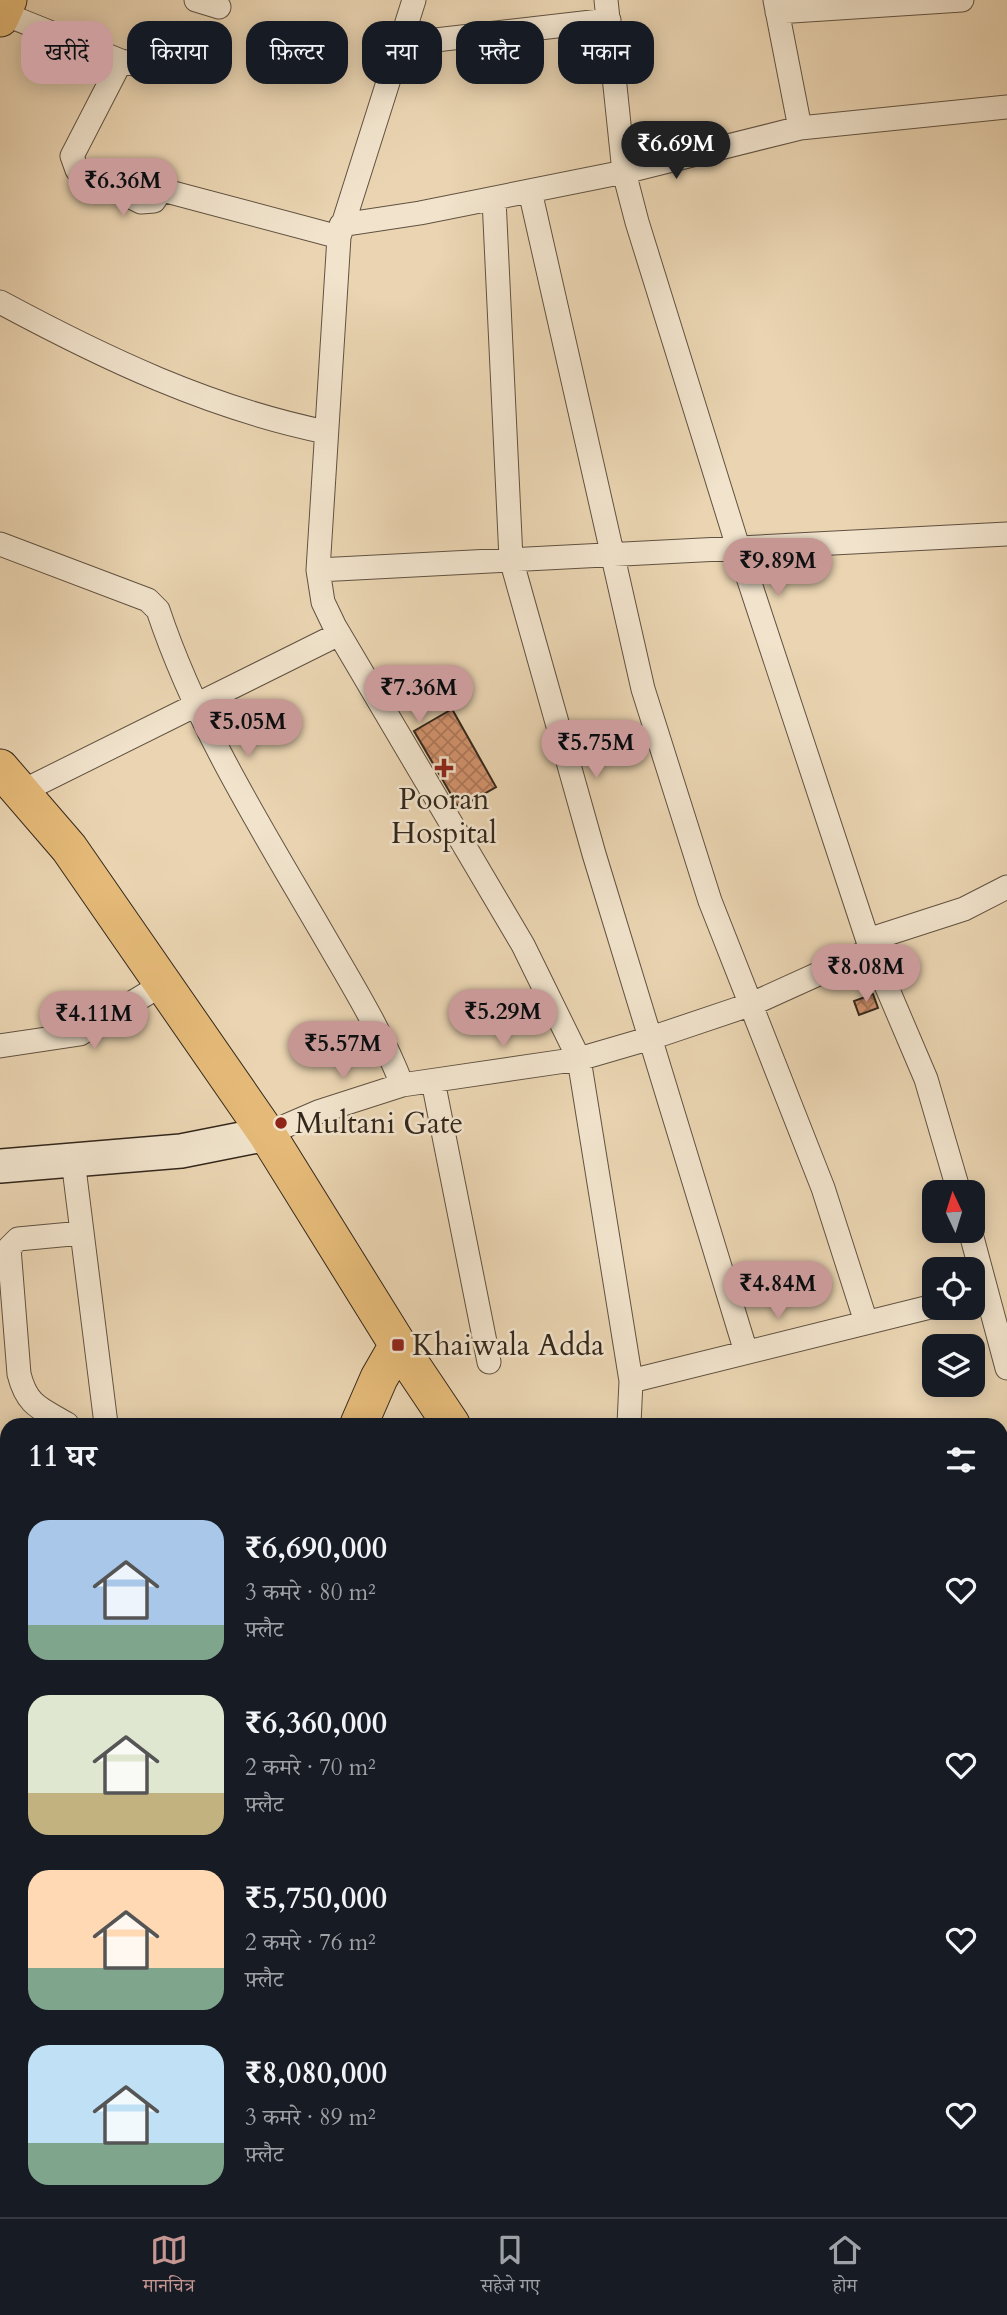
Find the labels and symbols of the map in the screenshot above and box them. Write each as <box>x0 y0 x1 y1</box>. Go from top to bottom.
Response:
pin: ₹6.69M <box>619 122 733 181</box>
pin: ₹6.36M <box>66 158 180 218</box>
pin: ₹9.89M <box>721 538 835 598</box>
pin: ₹7.36M <box>362 666 476 725</box>
pin: ₹5.05M <box>191 700 305 759</box>
pin: ₹5.75M <box>539 720 653 780</box>
marker: Pooran Hospital <box>434 758 454 778</box>
place label: Pooran Hospital <box>391 779 497 854</box>
pin: ₹8.08M <box>809 944 923 1004</box>
pin: ₹5.29M <box>446 990 560 1049</box>
pin: ₹4.11M <box>37 992 151 1051</box>
pin: ₹5.57M <box>286 1021 400 1081</box>
place label: Multani Gate <box>295 1103 463 1144</box>
marker: Multani Gate <box>273 1115 289 1131</box>
north arrow <box>922 1180 985 1242</box>
pin: ₹4.84M <box>721 1262 835 1321</box>
place label: Khaiwala Adda <box>412 1325 604 1366</box>
marker: Khaiwala Adda <box>390 1337 406 1353</box>

